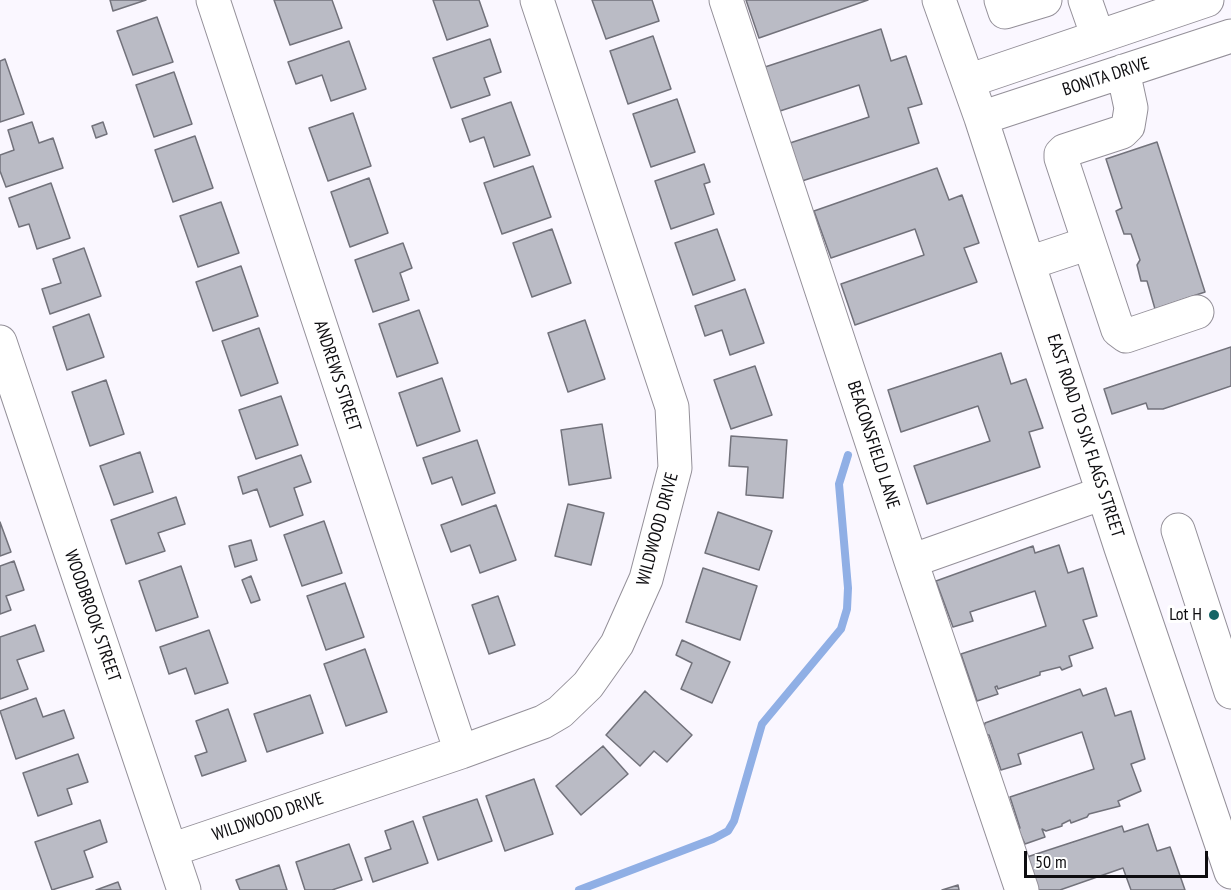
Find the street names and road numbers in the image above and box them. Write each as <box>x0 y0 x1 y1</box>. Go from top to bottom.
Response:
street label: BONITA DRIVE <box>1060 53 1152 101</box>
street label: ANDREWS STREET <box>309 318 365 434</box>
street label: EAST ROAD TO SIX FLAGS STREET <box>1042 332 1128 540</box>
street label: BEACONSFIELD LANE <box>842 378 904 512</box>
street label: WILDWOOD DRIVE <box>633 470 683 588</box>
street label: WOODBROOK STREET <box>59 547 125 685</box>
street label: WILDWOOD DRIVE <box>210 788 326 846</box>

